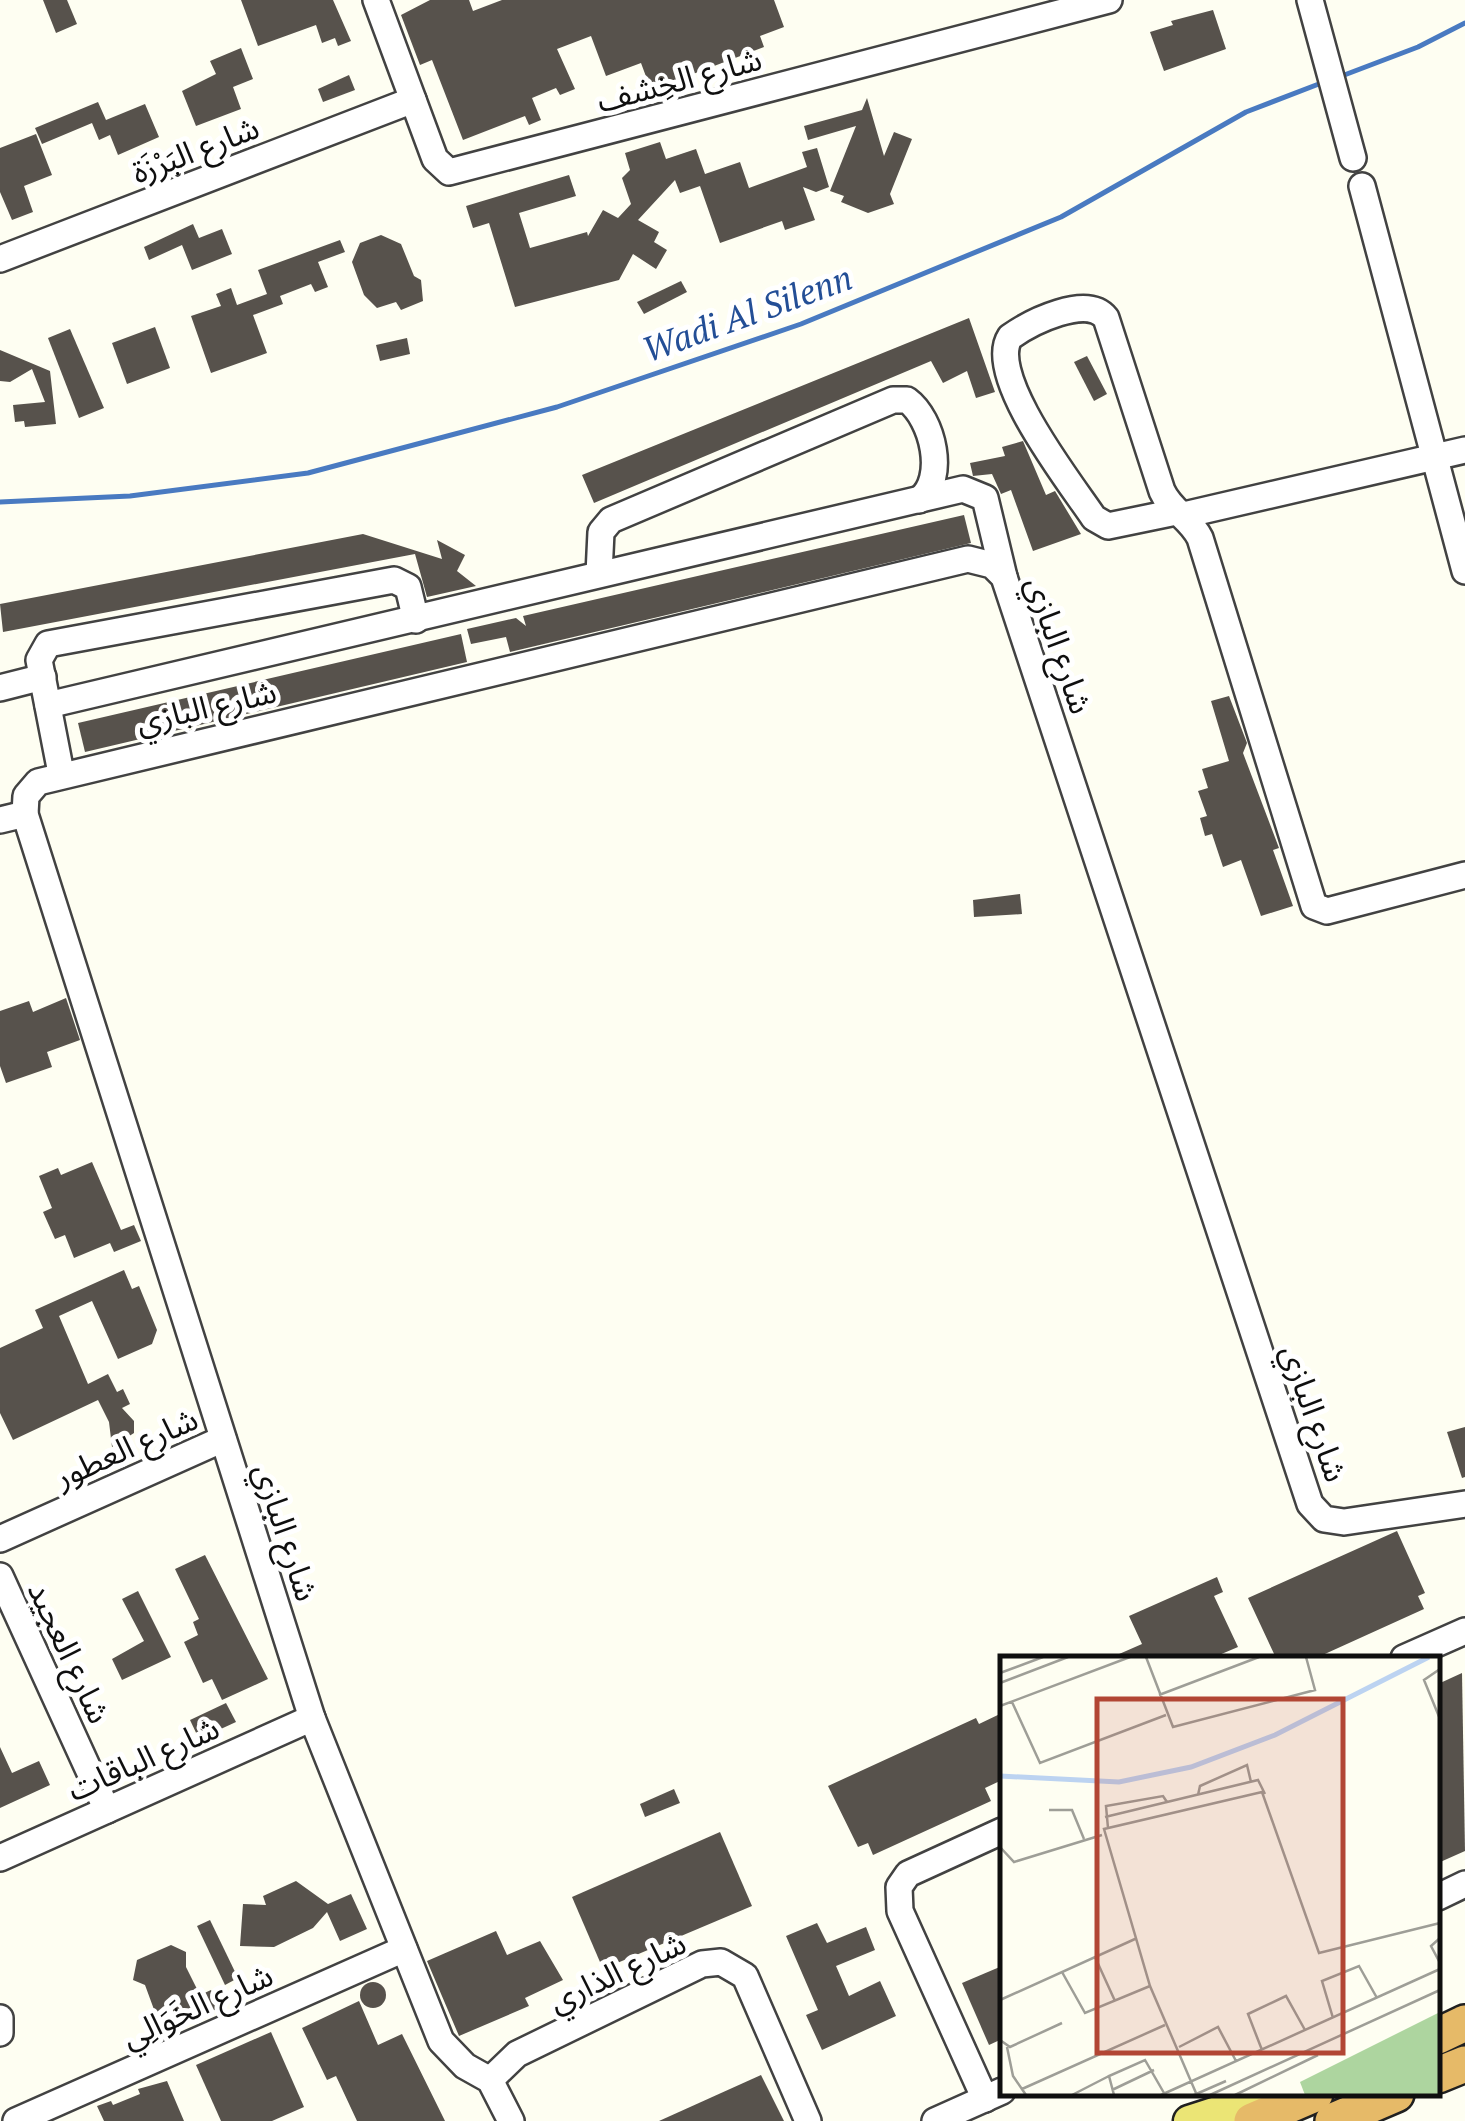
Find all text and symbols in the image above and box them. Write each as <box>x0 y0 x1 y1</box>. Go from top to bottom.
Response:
street label: شارع الخِشف <box>592 37 767 125</box>
street label: شارع البَرْزَة <box>125 106 266 196</box>
water label: Wadi Al Silenn <box>636 254 858 372</box>
street label: شارع البازي <box>1013 571 1103 721</box>
street label: شارع البازي <box>132 670 281 747</box>
street label: شارع البازي <box>1268 1339 1358 1489</box>
street label: شارع العطور <box>47 1397 206 1501</box>
street label: شارع البازي <box>241 1458 329 1608</box>
street label: شارع العجيد <box>15 1574 121 1731</box>
inset map <box>1000 1656 1440 2096</box>
street label: شارع الباقات <box>61 1706 227 1814</box>
street label: شارع الذاري <box>542 1921 694 2025</box>
street label: شارع الخَوَالِي <box>115 1953 281 2061</box>

